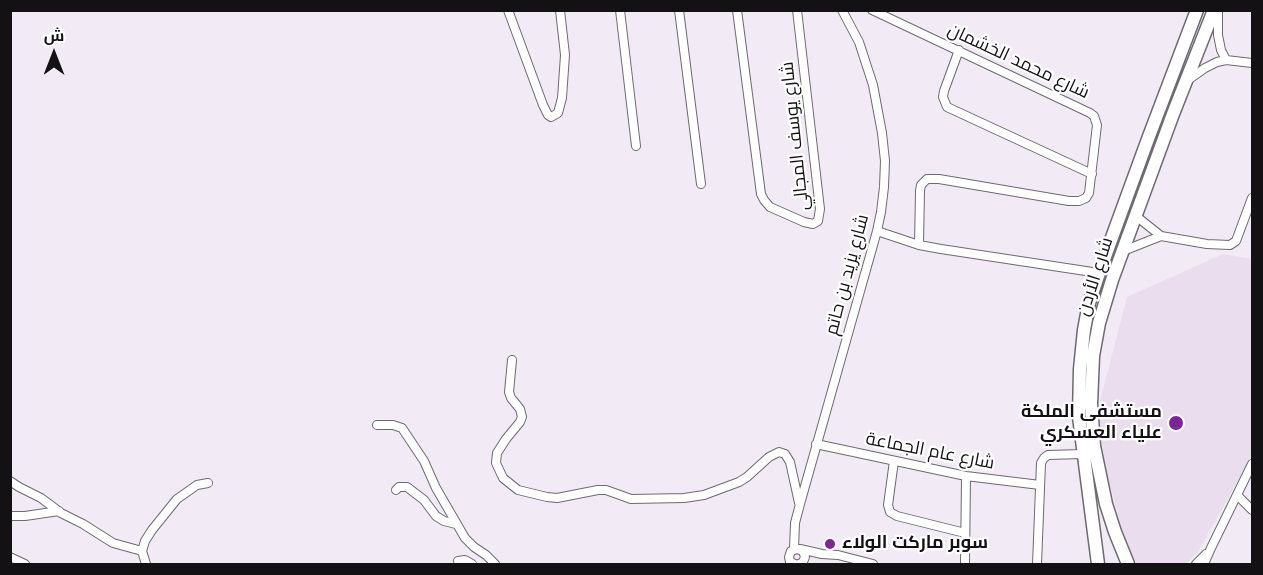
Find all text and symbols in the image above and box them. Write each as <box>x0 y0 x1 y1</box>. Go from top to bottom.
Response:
street label: شارع محمد الخشمان <box>944 20 1092 104</box>
north arrow <box>24 24 84 84</box>
text: ش <box>44 25 64 47</box>
street label: شارع يوسف المجالي <box>777 60 815 212</box>
street label: شارع يزيد بن حاتم <box>821 212 875 338</box>
street label: شارع الأردن <box>1073 235 1119 319</box>
place label: مستشفى الملكة علياء العسكري <box>1021 402 1162 444</box>
marker: مستشفى الملكة علياء العسكري <box>1167 414 1185 432</box>
street label: شارع عام الجماعة <box>864 429 996 475</box>
place label: سوبر ماركت الولاء <box>842 533 988 555</box>
marker: سوبر ماركت الولاء <box>823 537 837 551</box>

